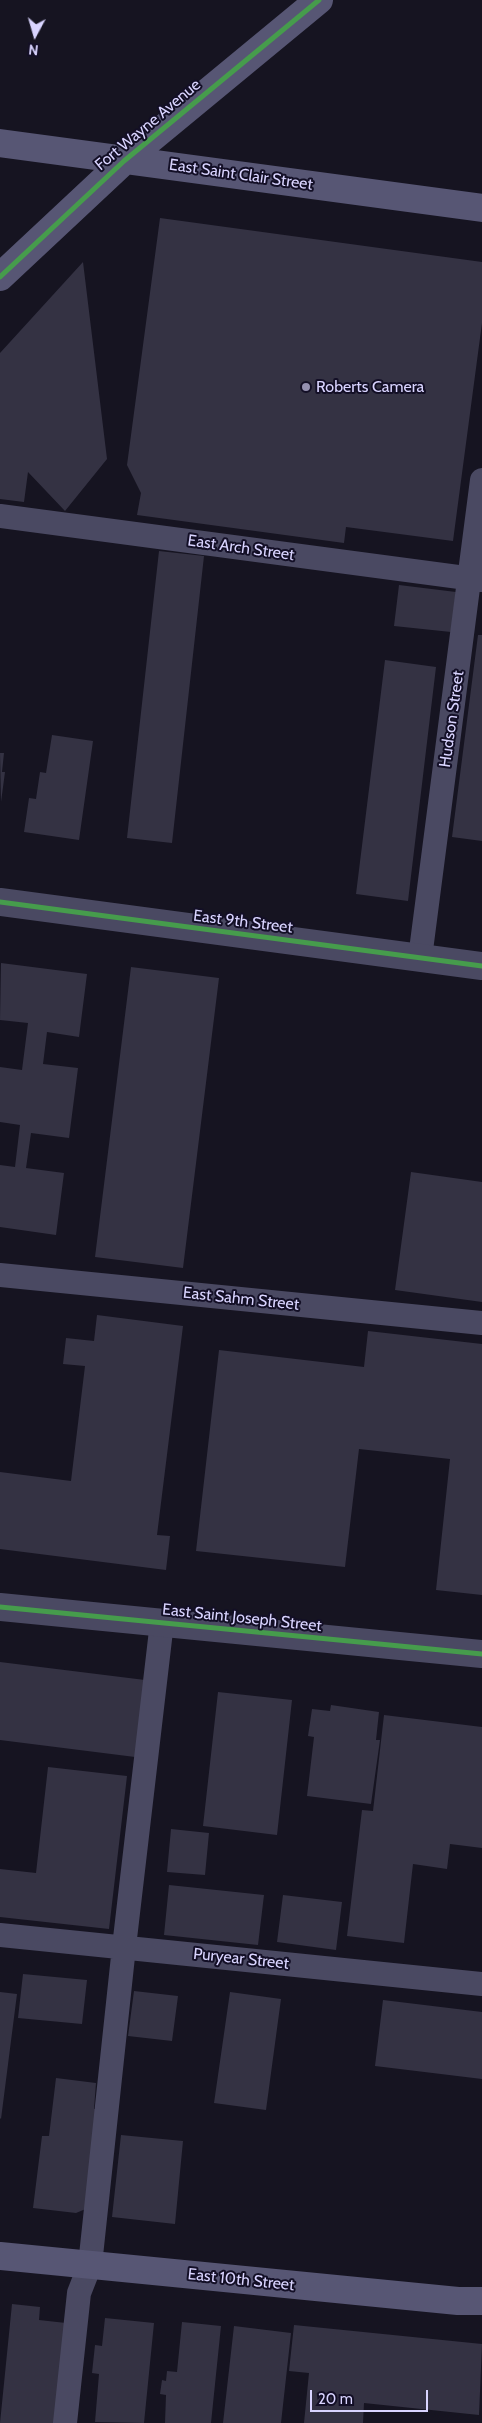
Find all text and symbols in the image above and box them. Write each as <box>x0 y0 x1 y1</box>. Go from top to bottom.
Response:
north arrow <box>10 10 60 60</box>
text: N <box>28 40 39 59</box>
street label: Fort Wayne Avenue <box>91 75 205 175</box>
street label: East Saint Clair Street <box>168 155 314 195</box>
place label: Roberts Camera <box>316 377 424 397</box>
marker: Roberts Camera <box>300 381 312 393</box>
street label: East Arch Street <box>186 531 296 565</box>
street label: Hudson Street <box>436 669 468 769</box>
street label: East 9th Street <box>192 906 294 938</box>
street label: East Sahm Street <box>182 1283 300 1315</box>
street label: East Saint Joseph Street <box>161 1600 323 1636</box>
street label: Puryear Street <box>192 1944 290 1974</box>
street label: East 10th Street <box>187 2265 295 2295</box>
scale bar <box>312 2380 430 2412</box>
text: 20 m <box>318 2390 353 2408</box>

